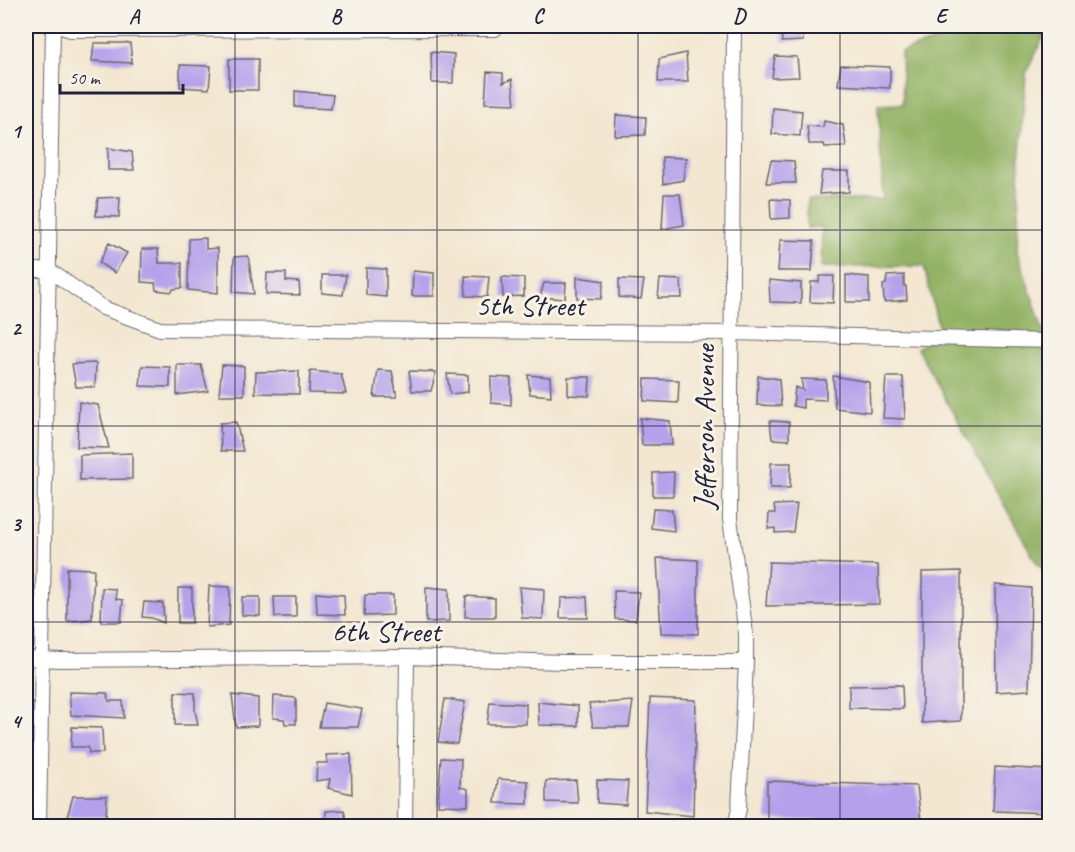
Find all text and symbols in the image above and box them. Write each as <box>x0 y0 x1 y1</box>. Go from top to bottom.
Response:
text: A <box>129 4 141 29</box>
text: B <box>331 4 343 29</box>
text: C <box>533 4 545 29</box>
text: D <box>733 4 747 29</box>
text: E <box>936 4 950 29</box>
scale bar <box>60 57 183 95</box>
text: 50 m <box>69 67 102 89</box>
text: 1 <box>12 119 23 144</box>
street label: 5th Street <box>475 286 588 324</box>
text: 2 <box>12 316 23 341</box>
street label: Jefferson Avenue <box>685 342 723 511</box>
text: 3 <box>12 512 23 537</box>
street label: 6th Street <box>331 612 444 650</box>
text: 4 <box>12 709 24 734</box>

